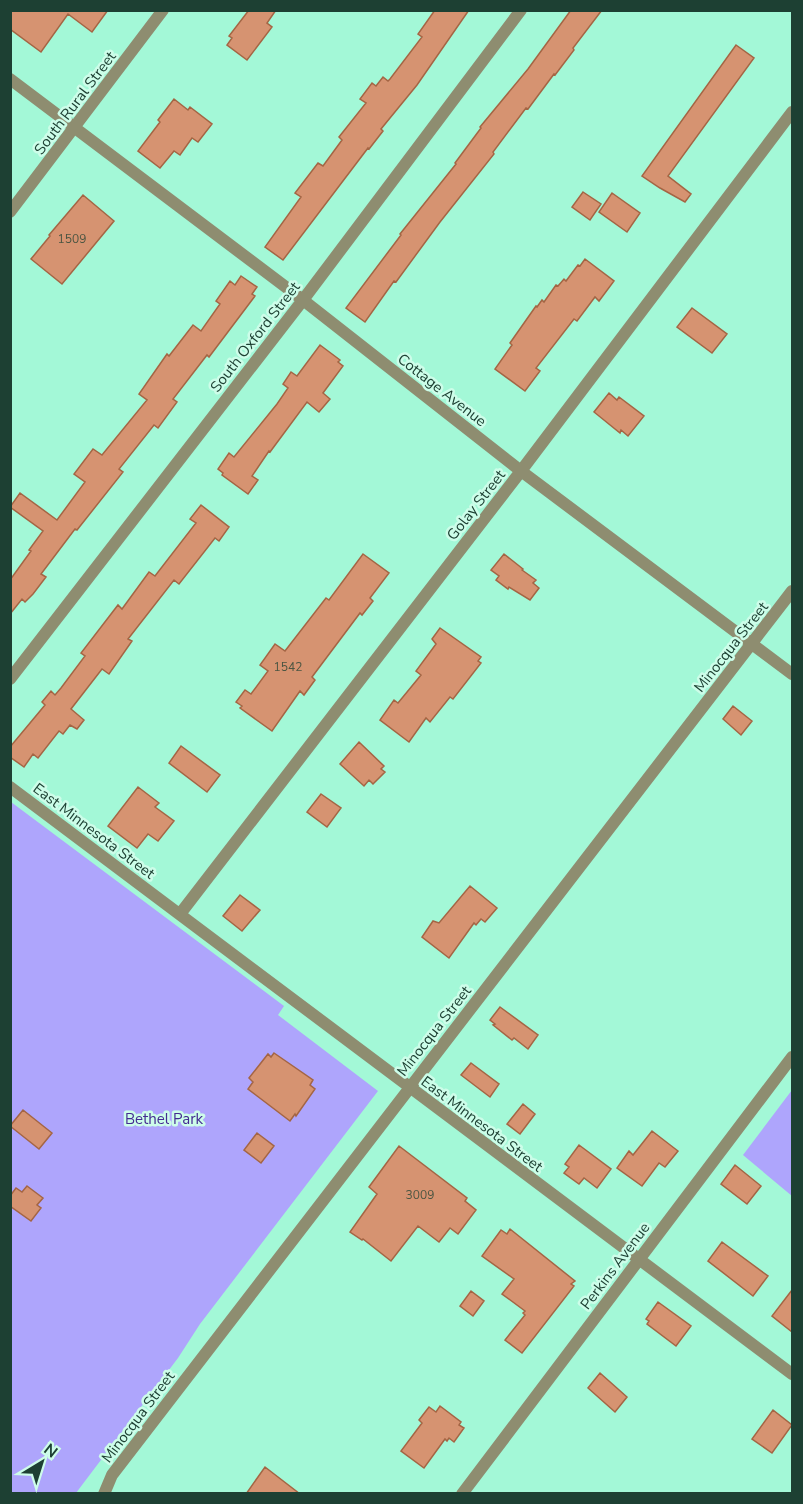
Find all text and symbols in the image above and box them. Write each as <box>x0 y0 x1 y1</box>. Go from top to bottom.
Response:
street label: South Rural Street <box>30 47 121 159</box>
house number: 1509 <box>58 231 86 247</box>
street label: South Oxford Street <box>206 277 305 396</box>
street label: Cottage Avenue <box>393 349 491 431</box>
street label: Golay Street <box>442 465 510 544</box>
street label: Minocqua Street <box>689 597 773 696</box>
house number: 1542 <box>274 659 302 675</box>
street label: East Minnesota Street <box>29 779 160 884</box>
street label: Minocqua Street <box>392 981 476 1080</box>
street label: East Minnesota Street <box>417 1072 548 1177</box>
park label: Bethel Park <box>125 1109 204 1129</box>
house number: 3009 <box>406 1187 434 1203</box>
street label: Perkins Avenue <box>576 1218 654 1314</box>
street label: Minocqua Street <box>97 1367 179 1467</box>
north arrow <box>12 1432 72 1492</box>
text: N <box>39 1439 62 1463</box>

